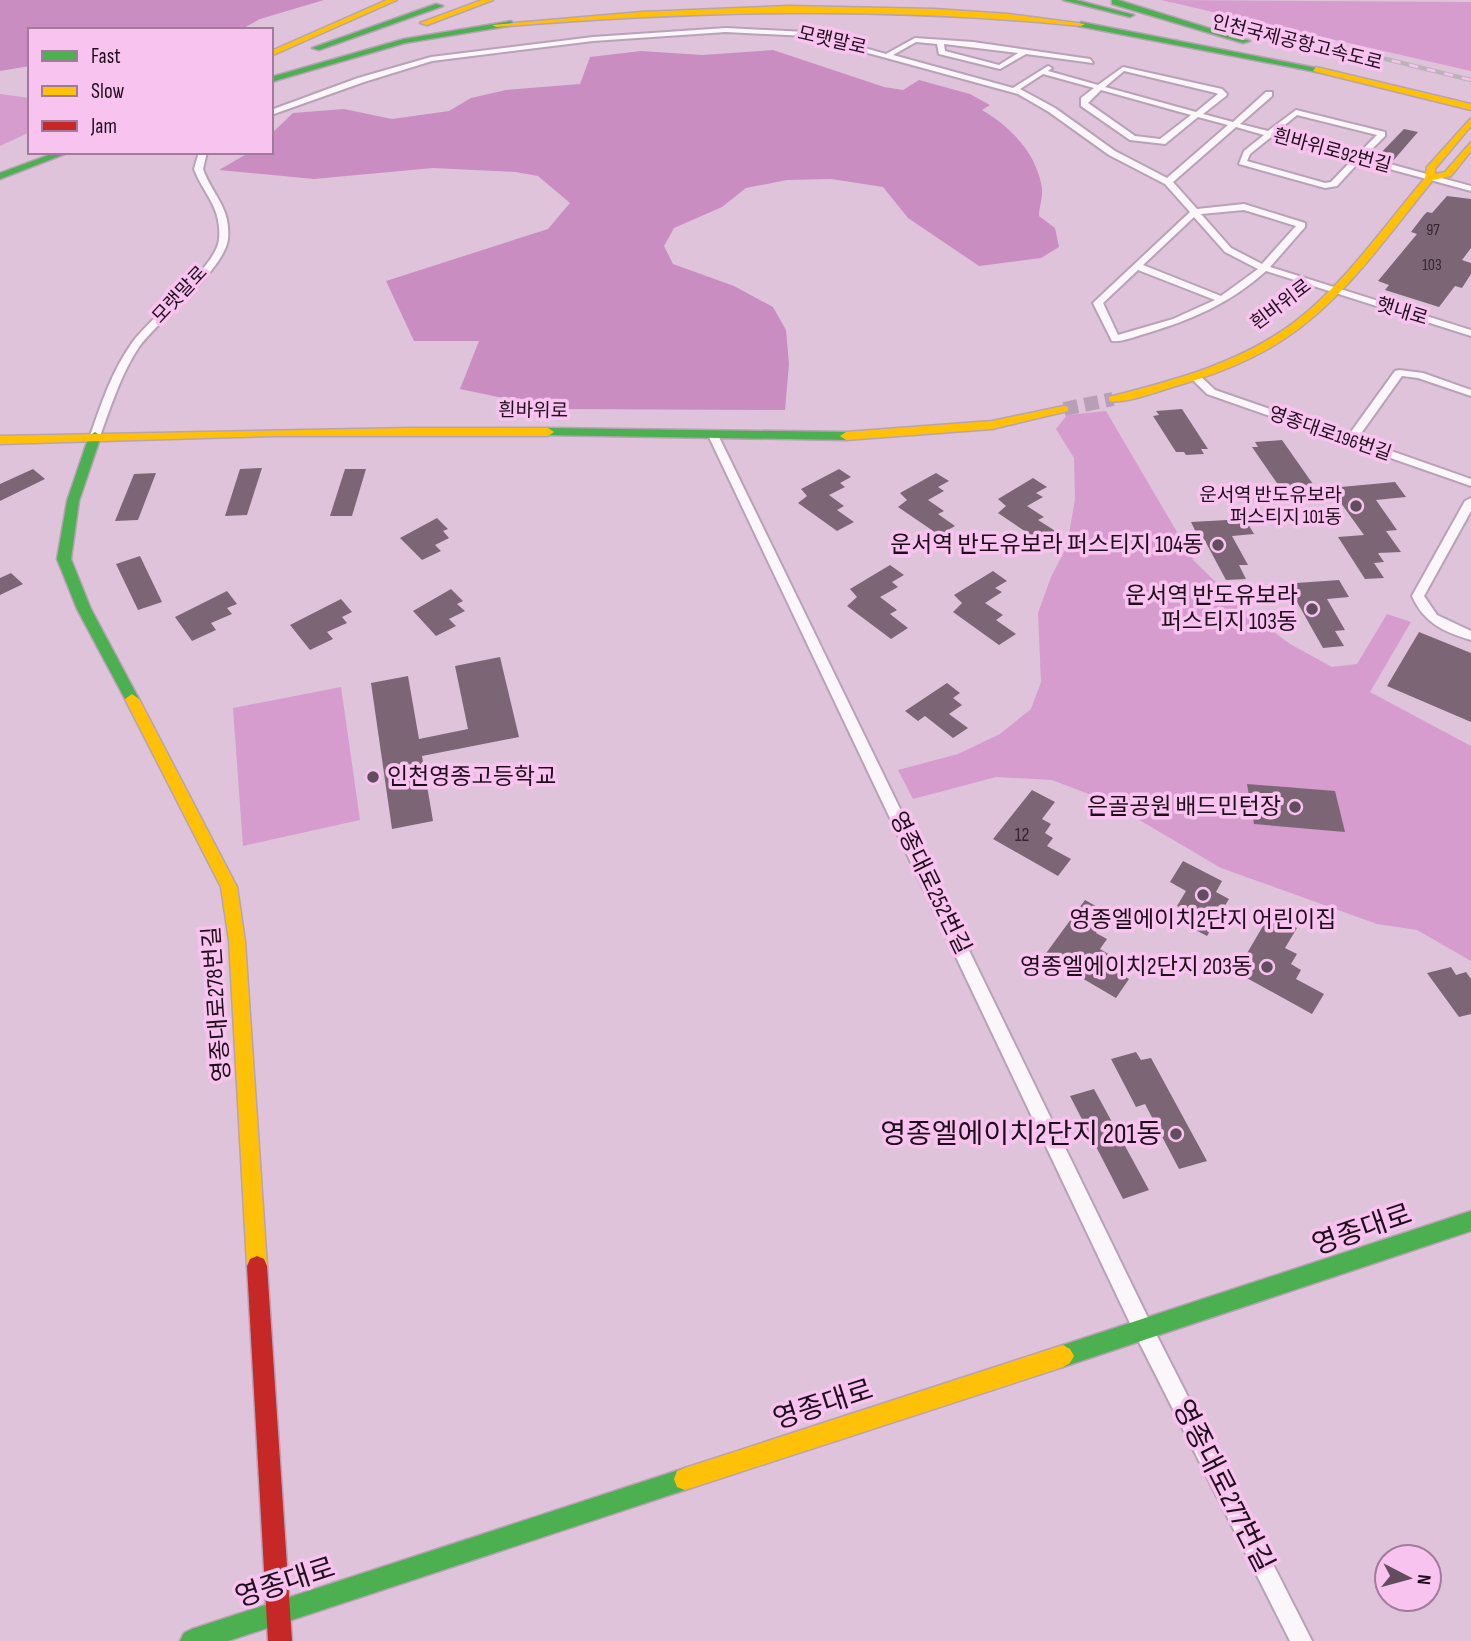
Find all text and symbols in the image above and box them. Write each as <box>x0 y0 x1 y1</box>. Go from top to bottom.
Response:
street label: 인천국제공항고속도로 <box>1209 11 1385 75</box>
street label: 모랫말로 <box>795 22 869 60</box>
legend <box>28 28 273 154</box>
text: Fast <box>91 44 121 69</box>
text: Slow <box>91 79 125 104</box>
text: Jam <box>90 114 117 139</box>
street label: 흰바위로92번길 <box>1271 124 1393 178</box>
house number: 97 <box>1426 221 1440 240</box>
house number: 103 <box>1422 256 1442 275</box>
street label: 모랫말로 <box>148 262 212 328</box>
street label: 흰바위로 <box>1246 275 1316 335</box>
street label: 햇내로 <box>1374 293 1430 331</box>
street label: 흰바위로 <box>498 399 568 423</box>
street label: 영종대로196번길 <box>1266 402 1394 466</box>
place label: 운서역 반도유보라 퍼스티지 101동 <box>1199 484 1342 529</box>
marker: 운서역 반도유보라 퍼스티지 101동 <box>1348 498 1364 514</box>
place label: 운서역 반도유보라 퍼스티지 104동 <box>890 531 1204 559</box>
marker: 운서역 반도유보라 퍼스티지 104동 <box>1210 537 1226 553</box>
place label: 운서역 반도유보라 퍼스티지 103동 <box>1125 582 1298 636</box>
marker: 운서역 반도유보라 퍼스티지 103동 <box>1304 601 1320 617</box>
place label: 인천영종고등학교 <box>387 763 556 791</box>
marker: 인천영종고등학교 <box>365 769 381 785</box>
place label: 은골공원 배드민턴장 <box>1087 793 1281 821</box>
marker: 은골공원 배드민턴장 <box>1287 799 1303 815</box>
street label: 영종대로252번길 <box>883 807 977 959</box>
house number: 12 <box>1015 824 1029 847</box>
marker: 영종엘에이치2단지 어린이집 <box>1195 887 1211 903</box>
place label: 영종엘에이치2단지 어린이집 <box>1069 906 1337 934</box>
street label: 영종대로278번길 <box>198 925 236 1083</box>
place label: 영종엘에이치2단지 203동 <box>1020 953 1253 981</box>
marker: 영종엘에이치2단지 203동 <box>1259 959 1275 975</box>
place label: 영종엘에이치2단지 201동 <box>880 1118 1162 1151</box>
marker: 영종엘에이치2단지 201동 <box>1168 1126 1184 1142</box>
street label: 영종대로 <box>1308 1198 1416 1262</box>
street label: 영종대로 <box>769 1373 877 1437</box>
street label: 영종대로277번길 <box>1165 1394 1281 1578</box>
north arrow <box>1373 1543 1443 1613</box>
street label: 영종대로 <box>231 1551 339 1615</box>
text: N <box>1411 1573 1435 1586</box>

